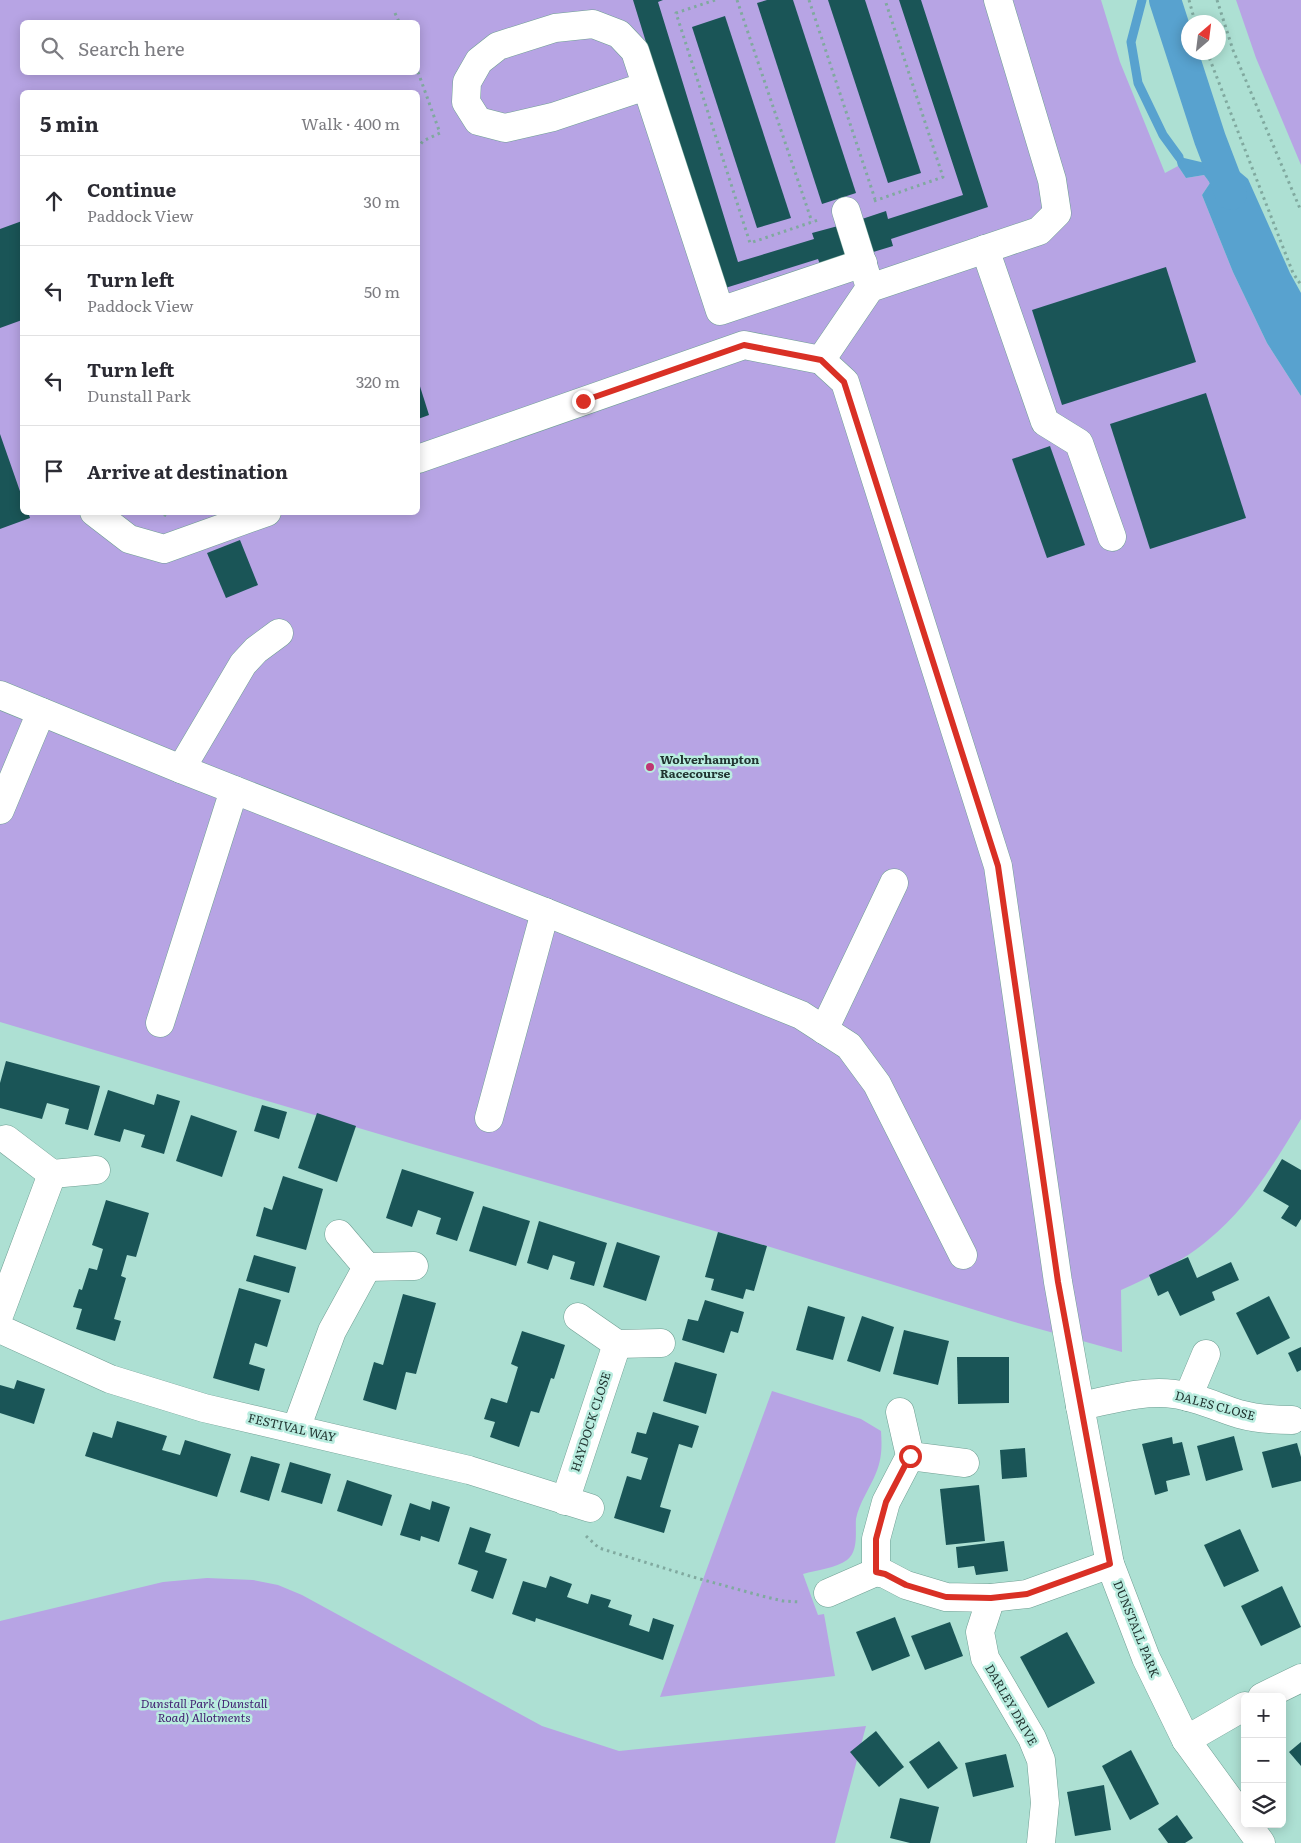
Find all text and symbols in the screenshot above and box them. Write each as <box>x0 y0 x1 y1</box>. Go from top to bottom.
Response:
north arrow <box>1181 15 1226 60</box>
search box <box>20 20 420 75</box>
icon: search <box>38 34 66 62</box>
text: Search here <box>78 34 185 62</box>
text: 5 min <box>40 107 99 138</box>
text: Walk · 400 m <box>301 111 400 135</box>
text: Continue <box>87 175 176 203</box>
icon: ahead <box>40 187 68 215</box>
text: 30 m <box>363 189 400 213</box>
text: Paddock View <box>87 203 193 227</box>
text: Turn left <box>87 265 174 293</box>
icon: left <box>40 277 68 305</box>
text: 50 m <box>364 279 400 303</box>
text: Paddock View <box>87 293 193 317</box>
text: Turn left <box>87 355 174 383</box>
icon: left <box>40 367 68 395</box>
text: 320 m <box>356 369 400 393</box>
text: Dunstall Park <box>87 383 191 407</box>
route end <box>572 390 595 413</box>
icon: arrive <box>40 457 68 485</box>
text: Arrive at destination <box>87 457 288 485</box>
place label: Wolverhampton Racecourse <box>660 750 760 782</box>
marker: Wolverhampton Racecourse <box>644 761 656 773</box>
street label: HAYDOCK CLOSE <box>565 1369 615 1474</box>
street label: DALES CLOSE <box>1173 1386 1258 1424</box>
street label: FESTIVAL WAY <box>246 1408 338 1446</box>
route start <box>899 1445 922 1468</box>
street label: DUNSTALL PARK <box>1109 1577 1165 1680</box>
street label: DARLEY DRIVE <box>981 1660 1043 1749</box>
map controls <box>1241 1693 1286 1828</box>
button: + <box>1241 1693 1286 1738</box>
park label: Dunstall Park (Dunstall Road) Allotments <box>141 1694 268 1726</box>
button: − <box>1241 1738 1286 1783</box>
button: layers <box>1241 1783 1286 1828</box>

